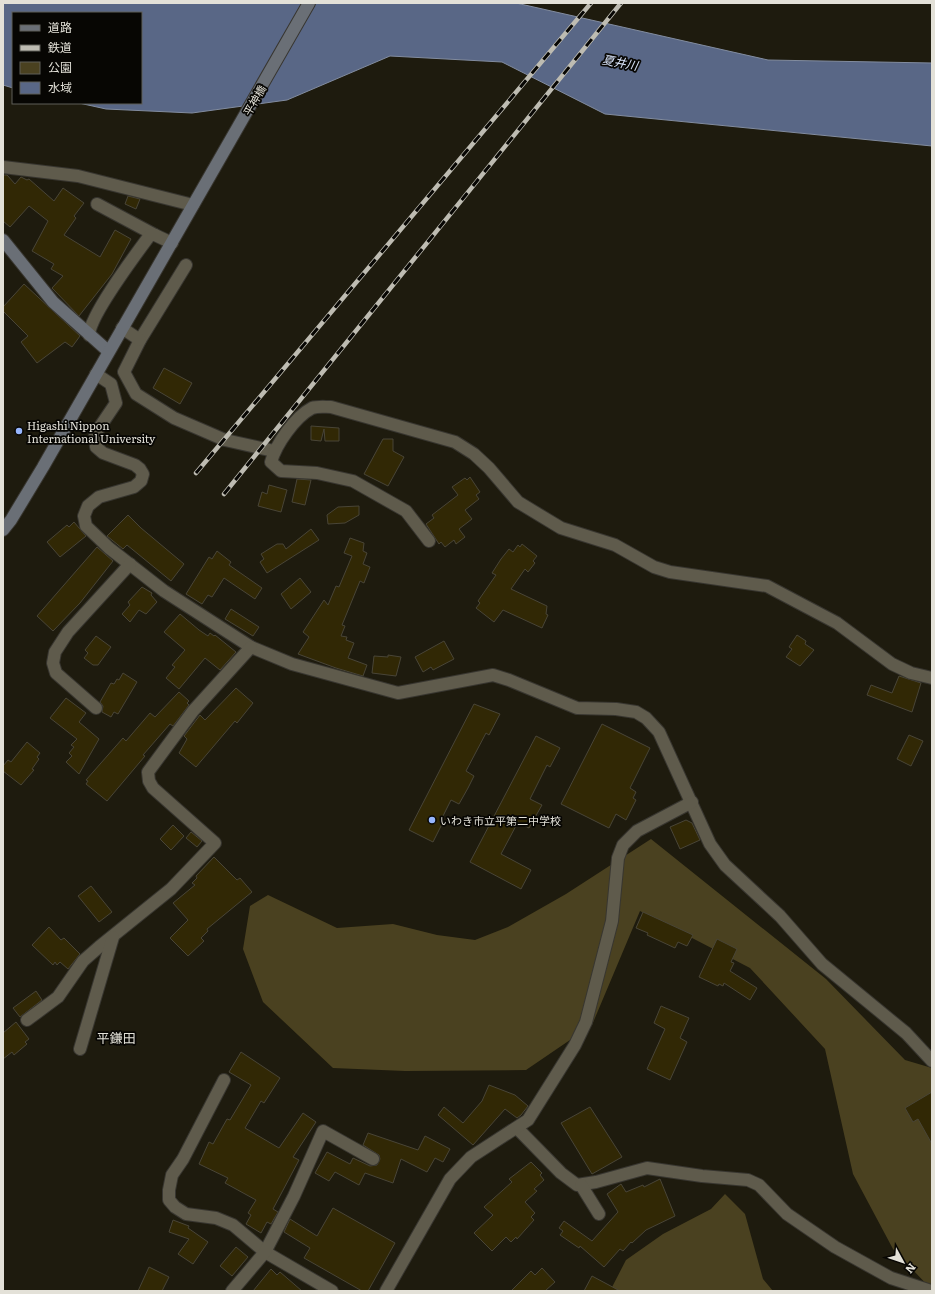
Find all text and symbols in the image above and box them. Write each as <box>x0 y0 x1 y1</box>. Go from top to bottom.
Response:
legend <box>12 12 142 104</box>
text: 道路 <box>48 18 72 36</box>
text: 鉄道 <box>48 38 72 56</box>
water label: 夏井川 <box>601 50 641 75</box>
text: 公園 <box>48 58 72 76</box>
text: 水域 <box>48 78 72 96</box>
street label: 平神橋 <box>239 82 269 118</box>
place label: Higashi Nippon International University <box>27 417 156 446</box>
marker: Higashi Nippon International University <box>14 426 24 436</box>
place label: いわき市立平第二中学校 <box>440 812 561 828</box>
marker: いわき市立平第二中学校 <box>427 815 437 825</box>
district label: 平鎌田 <box>96 1028 136 1047</box>
north arrow <box>883 1242 923 1282</box>
text: N <box>902 1260 921 1278</box>

